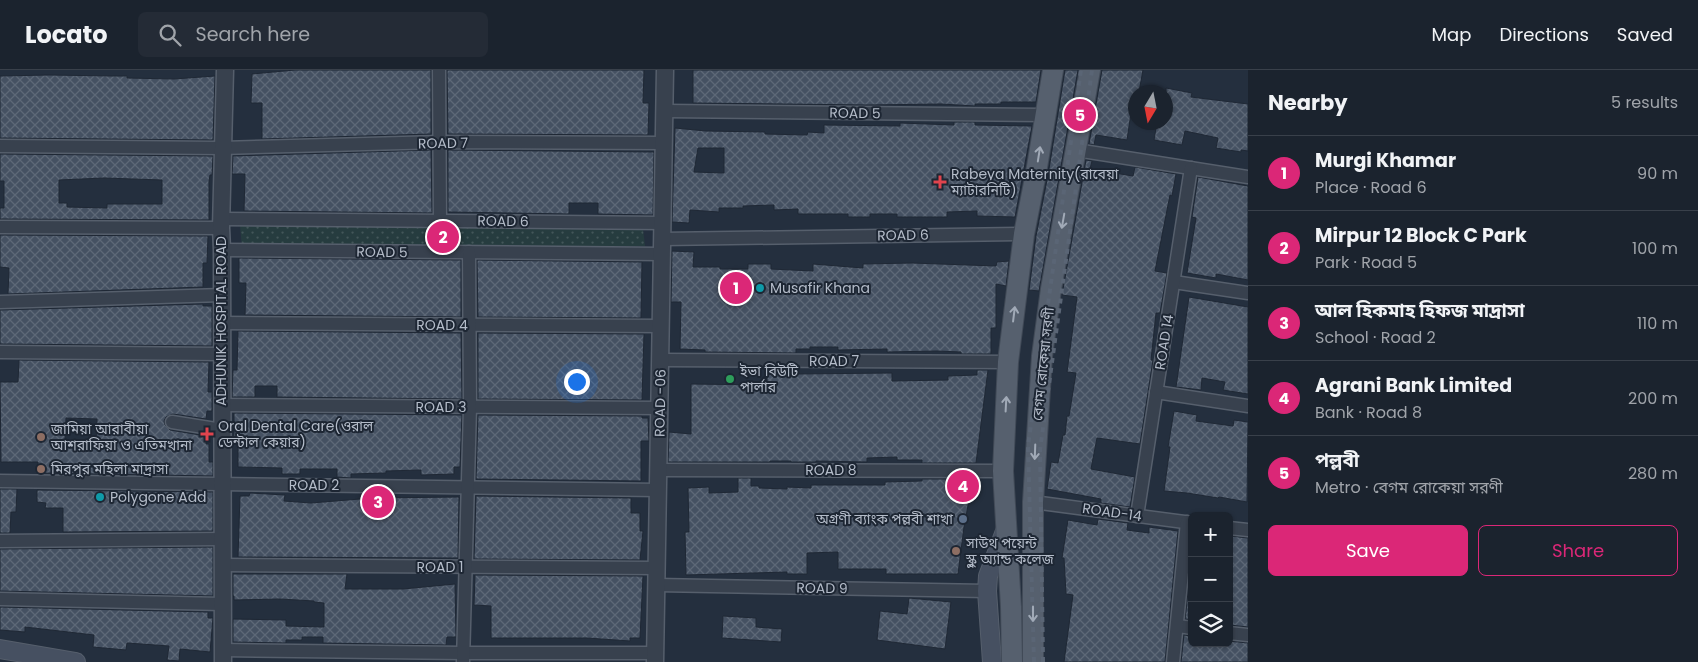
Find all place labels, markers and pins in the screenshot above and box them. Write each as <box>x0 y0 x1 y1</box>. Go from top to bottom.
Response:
pin: 5 <box>1064 96 1096 134</box>
place label: Rabeya Maternity(রাবেয়া ম্যাটারনিটি) <box>950 164 1119 200</box>
marker: Rabeya Maternity(রাবেয়া ম্যাটারনিটি) <box>933 175 947 189</box>
pin: 2 <box>427 218 459 256</box>
pin: 1 <box>720 269 752 307</box>
place label: Musafir Khana <box>770 278 870 298</box>
marker: Musafir Khana <box>754 282 766 294</box>
place label: ইভা বিউটি পার্লার <box>739 361 799 397</box>
marker: ইভা বিউটি পার্লার <box>724 373 736 385</box>
place label: Oral Dental Care(ওরাল ডেন্টাল কেয়ার) <box>218 416 374 452</box>
place label: জামিয়া আরাবীয়া আশরাফিয়া ও এতিমখানা <box>50 419 192 455</box>
marker: Oral Dental Care(ওরাল ডেন্টাল কেয়ার) <box>200 427 214 441</box>
marker: জামিয়া আরাবীয়া আশরাফিয়া ও এতিমখানা <box>35 431 47 443</box>
place label: মিরপুর মহিলা মাদ্রাসা <box>50 459 169 479</box>
marker: মিরপুর মহিলা মাদ্রাসা <box>35 463 47 475</box>
pin: 4 <box>947 467 979 505</box>
pin: 3 <box>362 483 394 521</box>
place label: Polygone Add <box>110 487 207 507</box>
marker: Polygone Add <box>94 491 106 503</box>
place label: অগ্রণী ব্যাংক পল্লবী শাখা <box>815 509 953 529</box>
marker: অগ্রণী ব্যাংক পল্লবী শাখা <box>957 513 969 525</box>
place label: সাউথ পয়েন্ট স্কুল অ্যান্ড কলেজ <box>965 533 1055 569</box>
marker: সাউথ পয়েন্ট স্কুল অ্যান্ড কলেজ <box>950 545 962 557</box>

